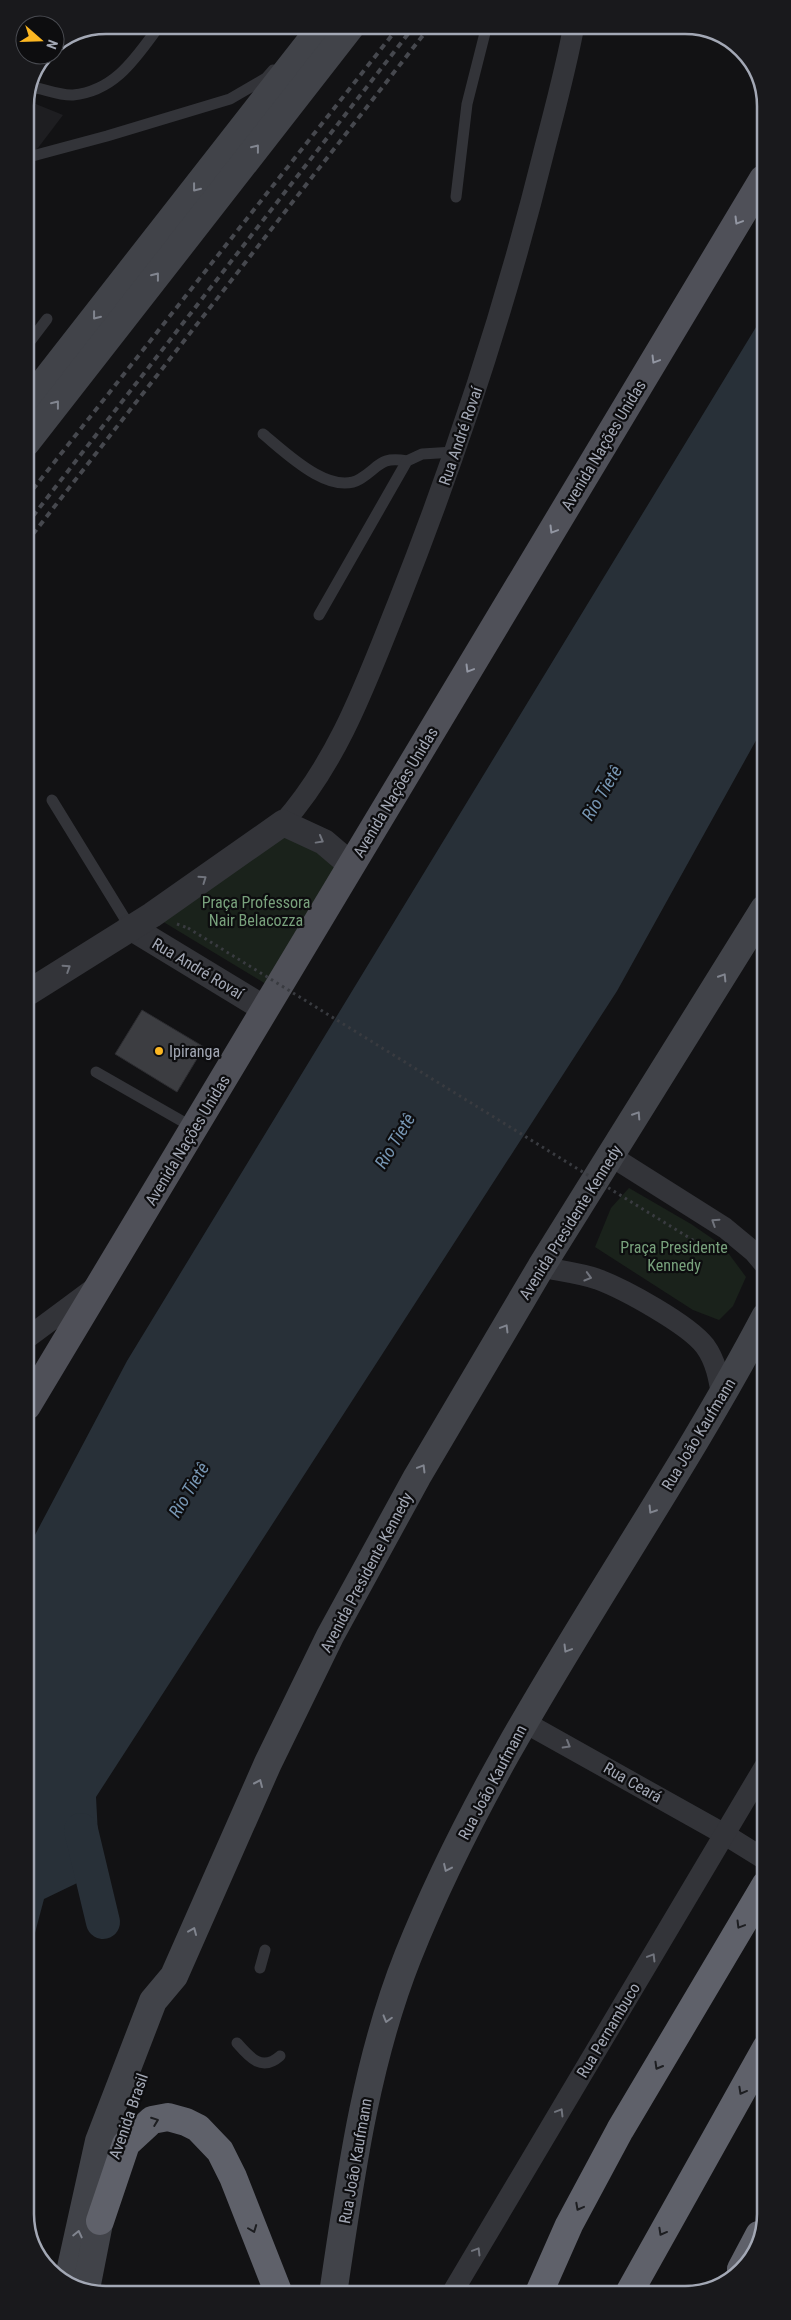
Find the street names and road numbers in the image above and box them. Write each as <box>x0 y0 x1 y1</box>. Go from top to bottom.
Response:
street label: Avenida Nações Unidas <box>557 377 650 514</box>
street label: Rua André Rovaí <box>435 383 487 488</box>
street label: Avenida Nações Unidas <box>349 724 442 861</box>
street label: Rua André Rovaí <box>149 934 248 1004</box>
street label: Avenida Nações Unidas <box>141 1072 234 1209</box>
street label: Avenida Presidente Kennedy <box>515 1141 626 1303</box>
street label: Rua João Kaufmann <box>658 1375 739 1494</box>
street label: Avenida Presidente Kennedy <box>316 1489 417 1656</box>
street label: Rua João Kaufmann <box>454 1722 531 1843</box>
street label: Rua Ceará <box>600 1758 665 1807</box>
street label: Rua Pernambuco <box>573 1979 644 2081</box>
street label: Avenida Brasil <box>105 2071 152 2162</box>
street label: Rua João Kaufmann <box>335 2097 376 2225</box>

